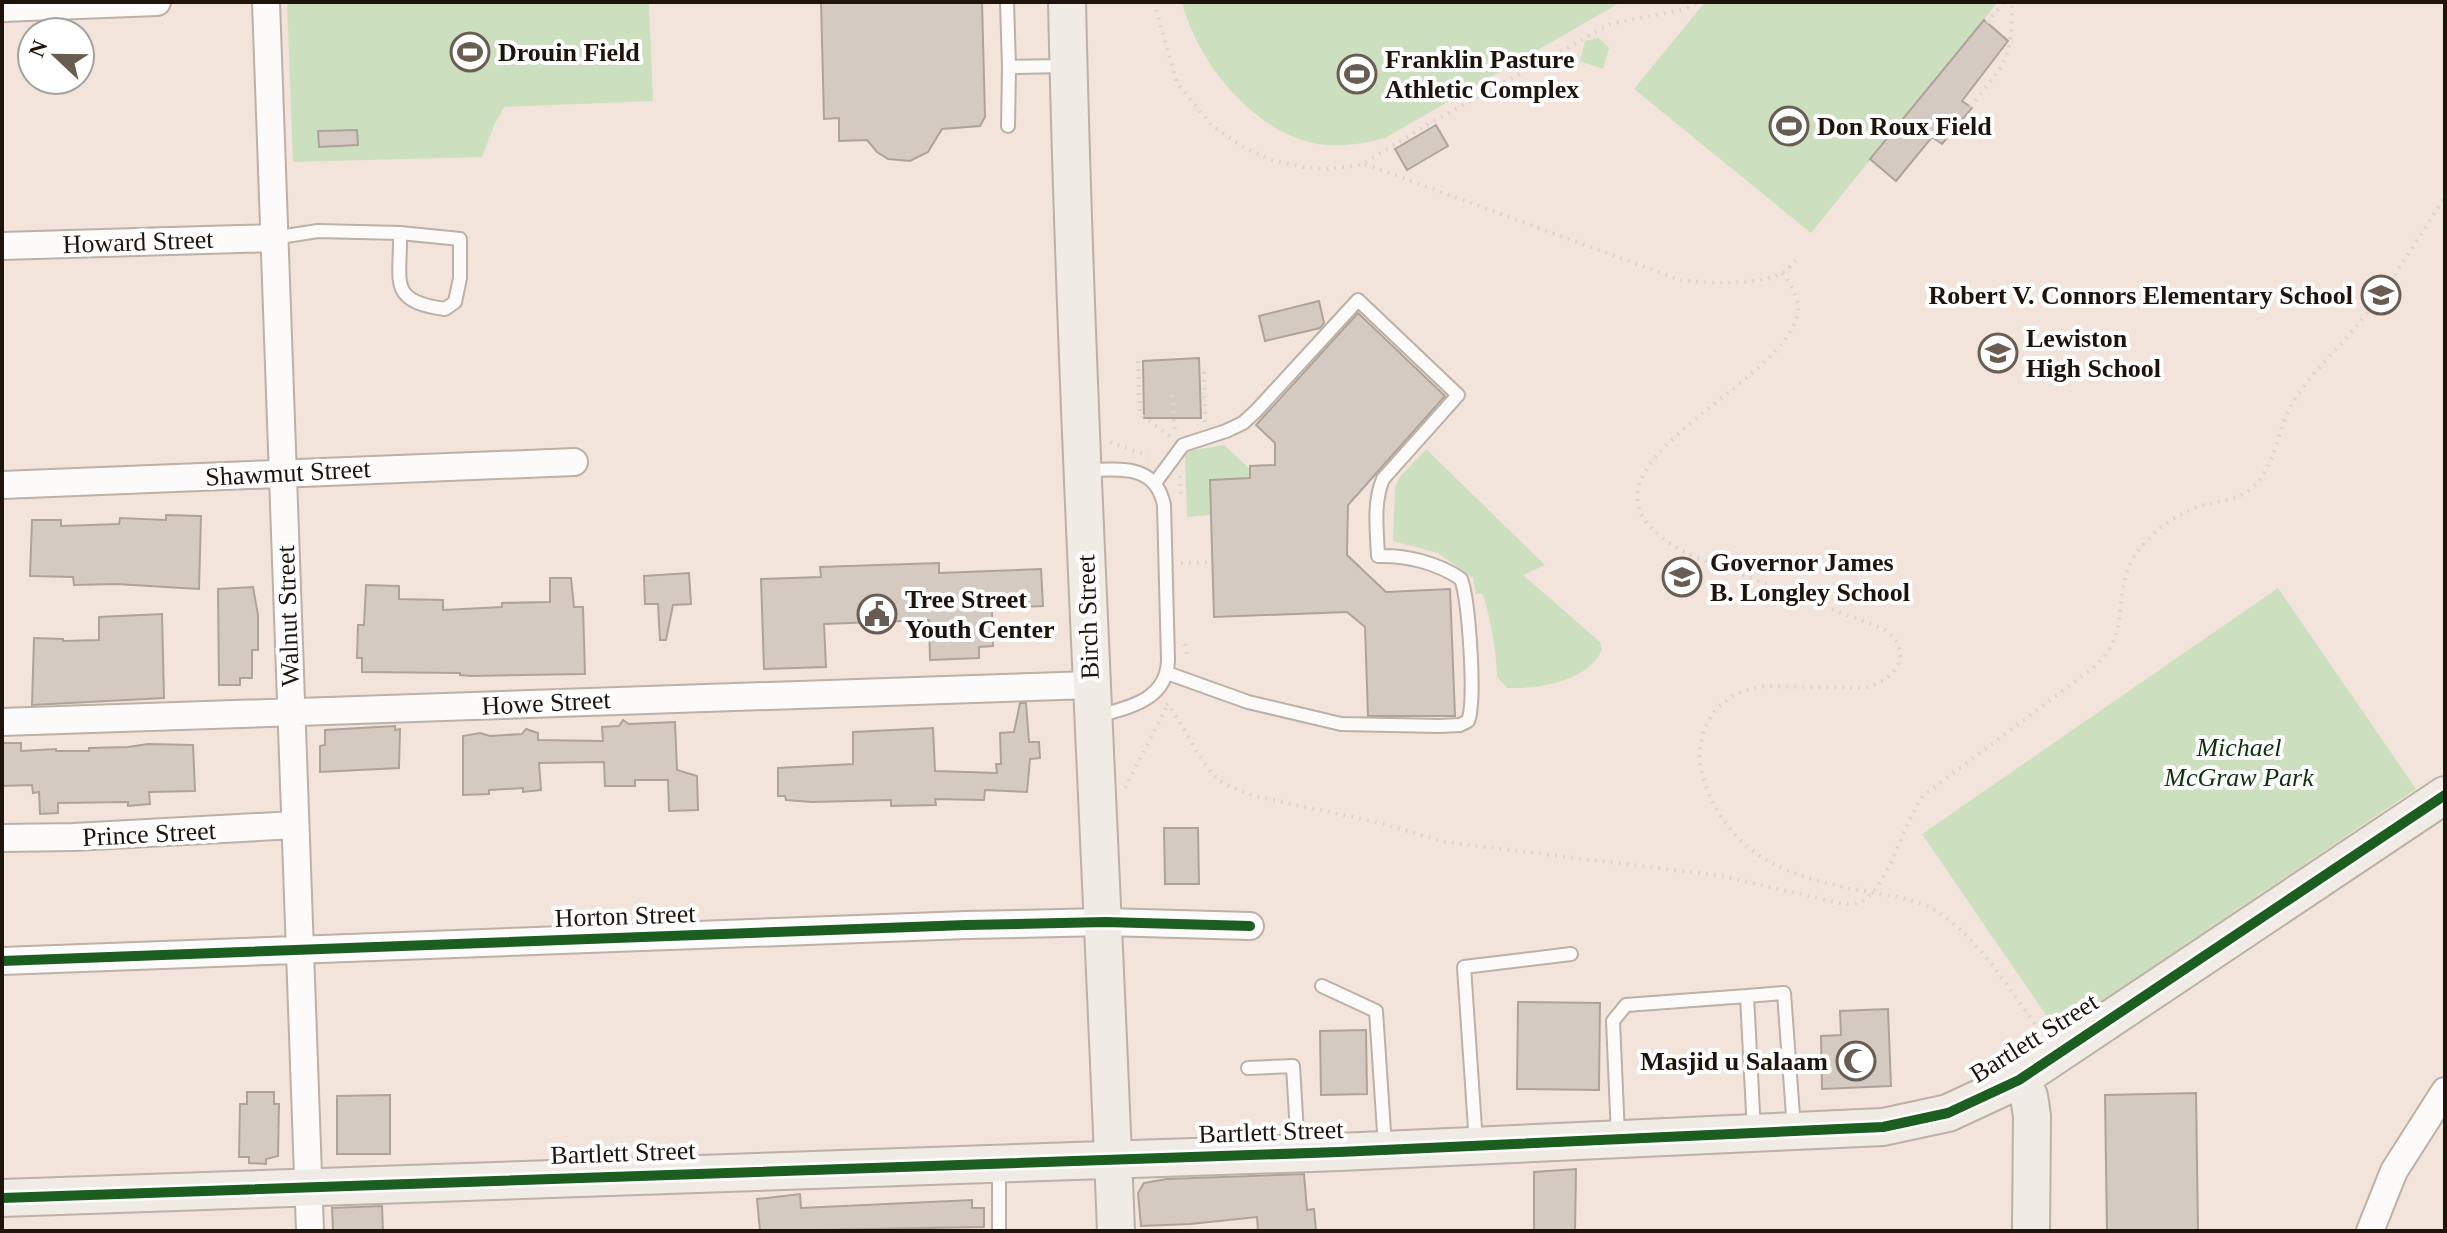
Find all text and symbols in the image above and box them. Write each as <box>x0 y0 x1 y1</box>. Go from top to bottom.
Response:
north arrow <box>16 16 96 96</box>
sports icon: Drouin Field <box>449 31 491 73</box>
text: N <box>23 37 53 61</box>
place label: Drouin Field <box>498 38 640 67</box>
place label: Franklin Pasture Athletic Complex <box>1385 45 1579 104</box>
sports icon: Franklin Pasture Athletic Complex <box>1336 53 1378 95</box>
sports icon: Don Roux Field <box>1768 105 1810 147</box>
place label: Don Roux Field <box>1817 112 1992 141</box>
street label: Howard Street <box>62 225 215 259</box>
school or university icon: Robert V. Connors Elementary School <box>2360 274 2402 316</box>
place label: Robert V. Connors Elementary School <box>1929 281 2353 310</box>
place label: Lewiston High School <box>2026 324 2161 383</box>
school or university icon: Lewiston High School <box>1977 332 2019 374</box>
street label: Shawmut Street <box>205 454 372 492</box>
street label: Walnut Street <box>271 544 305 687</box>
place label: Governor James B. Longley School <box>1710 548 1910 607</box>
street label: Birch Street <box>1071 553 1105 680</box>
school or university icon: Governor James B. Longley School <box>1661 556 1703 598</box>
place label: Tree Street Youth Center <box>905 585 1055 644</box>
public building icon: Tree Street Youth Center <box>856 593 898 635</box>
street label: Howe Street <box>481 685 612 721</box>
park label: Michael McGraw Park <box>2163 733 2314 792</box>
street label: Prince Street <box>82 816 217 852</box>
street label: Horton Street <box>554 899 697 933</box>
street label: Bartlett Street <box>1965 987 2104 1089</box>
mosque icon: Masjid u Salaam <box>1835 1040 1877 1082</box>
place label: Masjid u Salaam <box>1640 1047 1828 1076</box>
street label: Bartlett Street <box>1198 1115 1345 1149</box>
street label: Bartlett Street <box>550 1136 697 1170</box>

